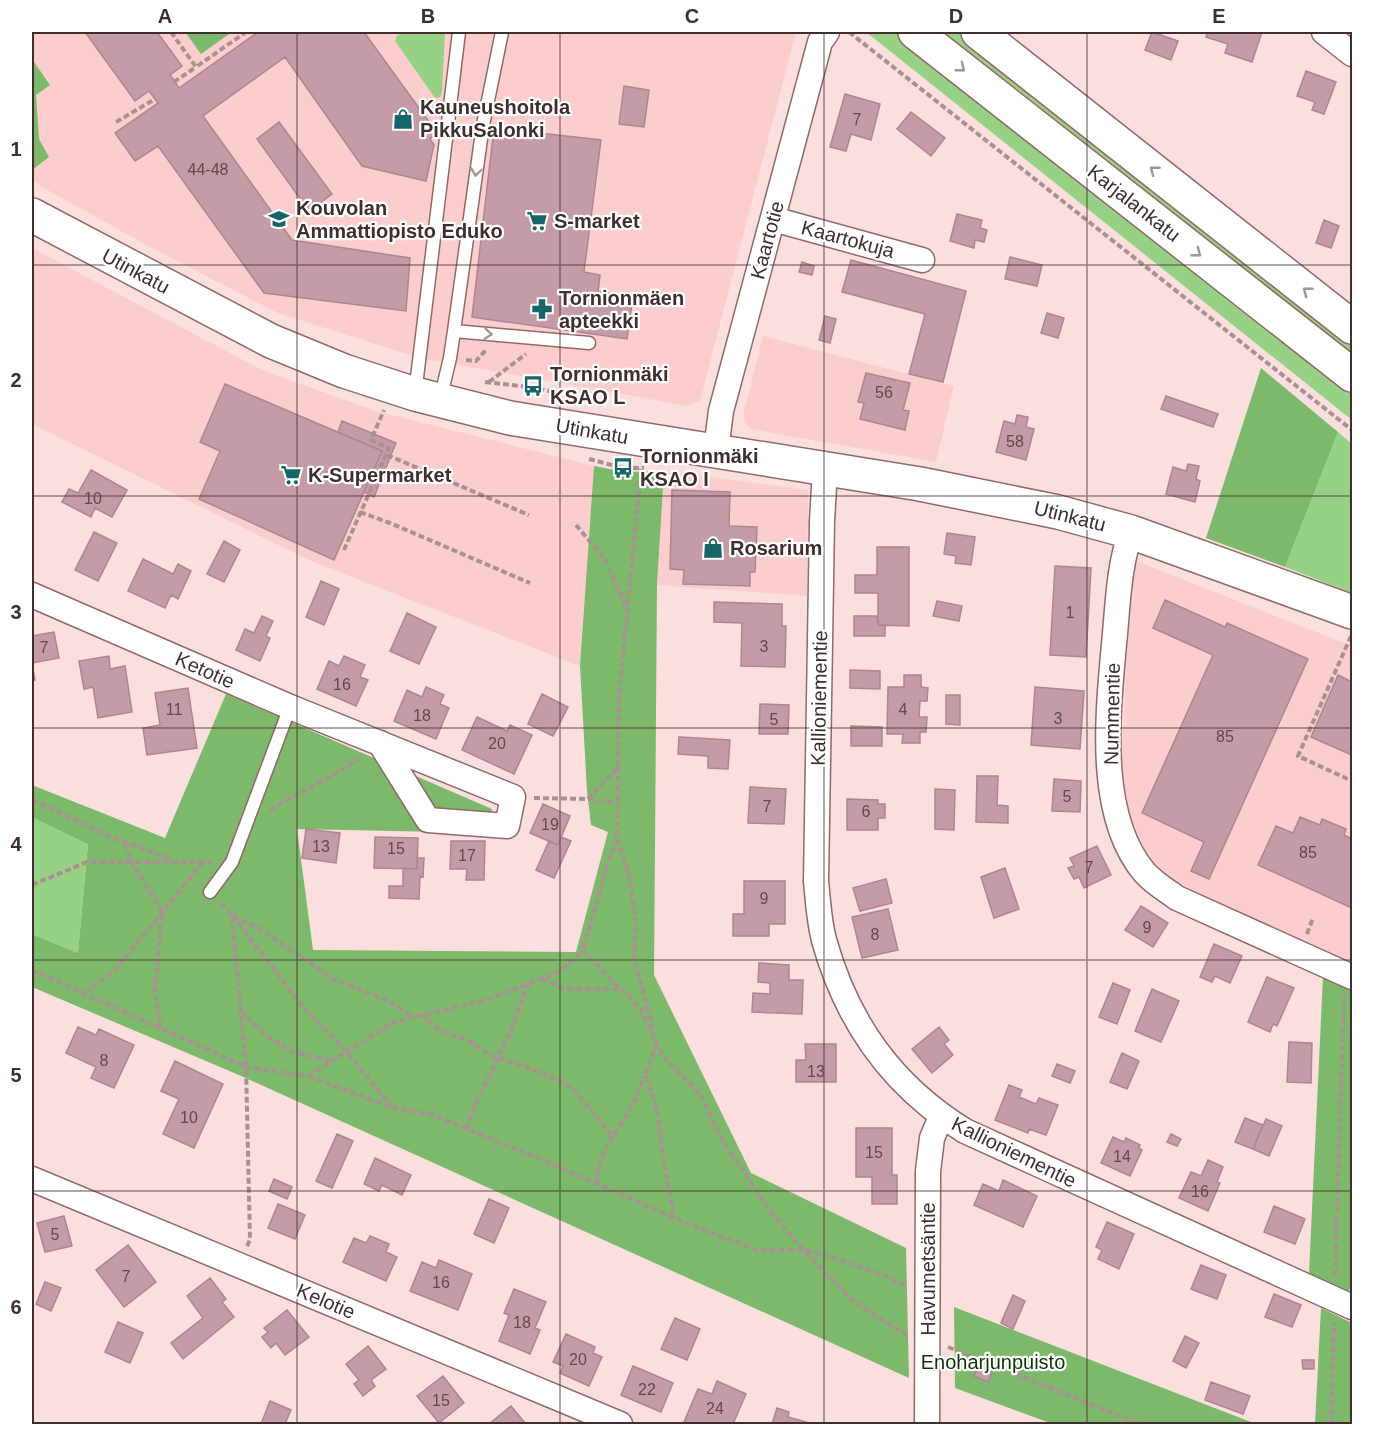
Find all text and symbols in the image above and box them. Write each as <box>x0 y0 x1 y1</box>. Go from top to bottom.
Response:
text: A <box>158 5 172 27</box>
text: B <box>421 5 435 27</box>
text: C <box>685 5 699 27</box>
text: D <box>949 5 963 27</box>
text: E <box>1212 5 1226 27</box>
one-way arrow <box>954 60 965 71</box>
place label: Kauneushoitola PikkuSalonki <box>420 96 571 141</box>
shop icon: Kauneushoitola PikkuSalonki <box>391 107 415 131</box>
house number: 7 <box>853 111 862 128</box>
text: 1 <box>10 138 22 160</box>
street label: Karjalankatu <box>1083 160 1185 246</box>
house number: 44-48 <box>188 161 229 178</box>
one-way arrow <box>471 167 483 176</box>
one-way arrow <box>1149 167 1160 178</box>
place label: Kouvolan Ammattiopisto Eduko <box>296 197 503 242</box>
street label: Kaartotie <box>746 198 788 282</box>
school or university icon: Kouvolan Ammattiopisto Eduko <box>267 207 291 231</box>
supermarket icon: S-market <box>525 209 549 233</box>
place label: S-market <box>554 210 640 232</box>
street label: Kaartokuja <box>799 216 898 262</box>
street label: Utinkatu <box>98 244 174 298</box>
one-way arrow <box>1190 245 1201 256</box>
place label: Tornionmäen apteekki <box>559 287 684 332</box>
one-way arrow <box>1302 288 1313 299</box>
pharmacy icon: Tornionmäen apteekki <box>530 297 554 321</box>
one-way arrow <box>483 327 492 340</box>
place label: Tornionmäki KSAO L <box>550 363 669 408</box>
text: 2 <box>10 369 22 391</box>
bus stop icon: Tornionmäki KSAO L <box>521 374 545 398</box>
house number: 56 <box>875 384 893 401</box>
street label: Utinkatu <box>554 414 630 448</box>
house number: 58 <box>1006 433 1024 450</box>
place label: Tornionmäki KSAO I <box>640 445 759 490</box>
bus stop icon: Tornionmäki KSAO I <box>611 456 635 480</box>
supermarket icon: K-Supermarket <box>279 463 303 487</box>
place label: K-Supermarket <box>308 464 452 486</box>
house number: 10 <box>84 490 102 507</box>
street label: Utinkatu <box>1032 496 1108 536</box>
shop icon: Rosarium <box>701 536 725 560</box>
place label: Rosarium <box>730 537 822 559</box>
text: 3 <box>10 601 22 623</box>
house number: 1 <box>1066 604 1075 621</box>
street label: Kallioniementie <box>807 630 831 766</box>
house number: 3 <box>760 638 769 655</box>
house number: 7 <box>40 639 49 656</box>
street label: Ketotie <box>172 647 238 693</box>
street label: Nummentie <box>1100 663 1124 765</box>
house number: 16 <box>333 676 351 693</box>
house number: 11 <box>166 701 182 718</box>
house number: 4 <box>899 701 908 718</box>
house number: 18 <box>413 707 431 724</box>
house number: 3 <box>1054 710 1063 727</box>
house number: 5 <box>770 711 779 728</box>
house number: 85 <box>1216 728 1234 745</box>
house number: 20 <box>488 735 506 752</box>
house number: 5 <box>1063 788 1072 805</box>
house number: 7 <box>763 798 772 815</box>
house number: 6 <box>862 803 871 820</box>
house number: 19 <box>541 816 559 833</box>
text: 4 <box>10 833 22 855</box>
house number: 13 <box>312 838 330 855</box>
house number: 15 <box>387 840 405 857</box>
house number: 85 <box>1299 844 1317 861</box>
house number: 17 <box>458 847 476 864</box>
house number: 7 <box>1085 859 1094 876</box>
house number: 9 <box>760 890 769 907</box>
house number: 9 <box>1143 919 1152 936</box>
house number: 8 <box>871 926 880 943</box>
house number: 8 <box>100 1052 109 1069</box>
house number: 13 <box>807 1063 825 1080</box>
text: 5 <box>10 1064 22 1086</box>
house number: 10 <box>180 1109 198 1126</box>
street label: Kallioniementie <box>948 1112 1080 1192</box>
house number: 15 <box>865 1144 883 1161</box>
house number: 14 <box>1113 1148 1131 1165</box>
house number: 16 <box>1191 1183 1209 1200</box>
street label: Havumetsäntie <box>917 1202 939 1336</box>
house number: 5 <box>51 1226 60 1243</box>
house number: 7 <box>122 1268 131 1285</box>
house number: 16 <box>432 1274 450 1291</box>
street label: Kelotie <box>294 1279 358 1323</box>
text: 6 <box>10 1296 22 1318</box>
house number: 18 <box>513 1314 531 1331</box>
house number: 20 <box>569 1351 587 1368</box>
park label: Enoharjunpuisto <box>921 1351 1065 1373</box>
house number: 22 <box>638 1381 656 1398</box>
house number: 15 <box>432 1392 450 1409</box>
house number: 24 <box>706 1400 724 1417</box>

